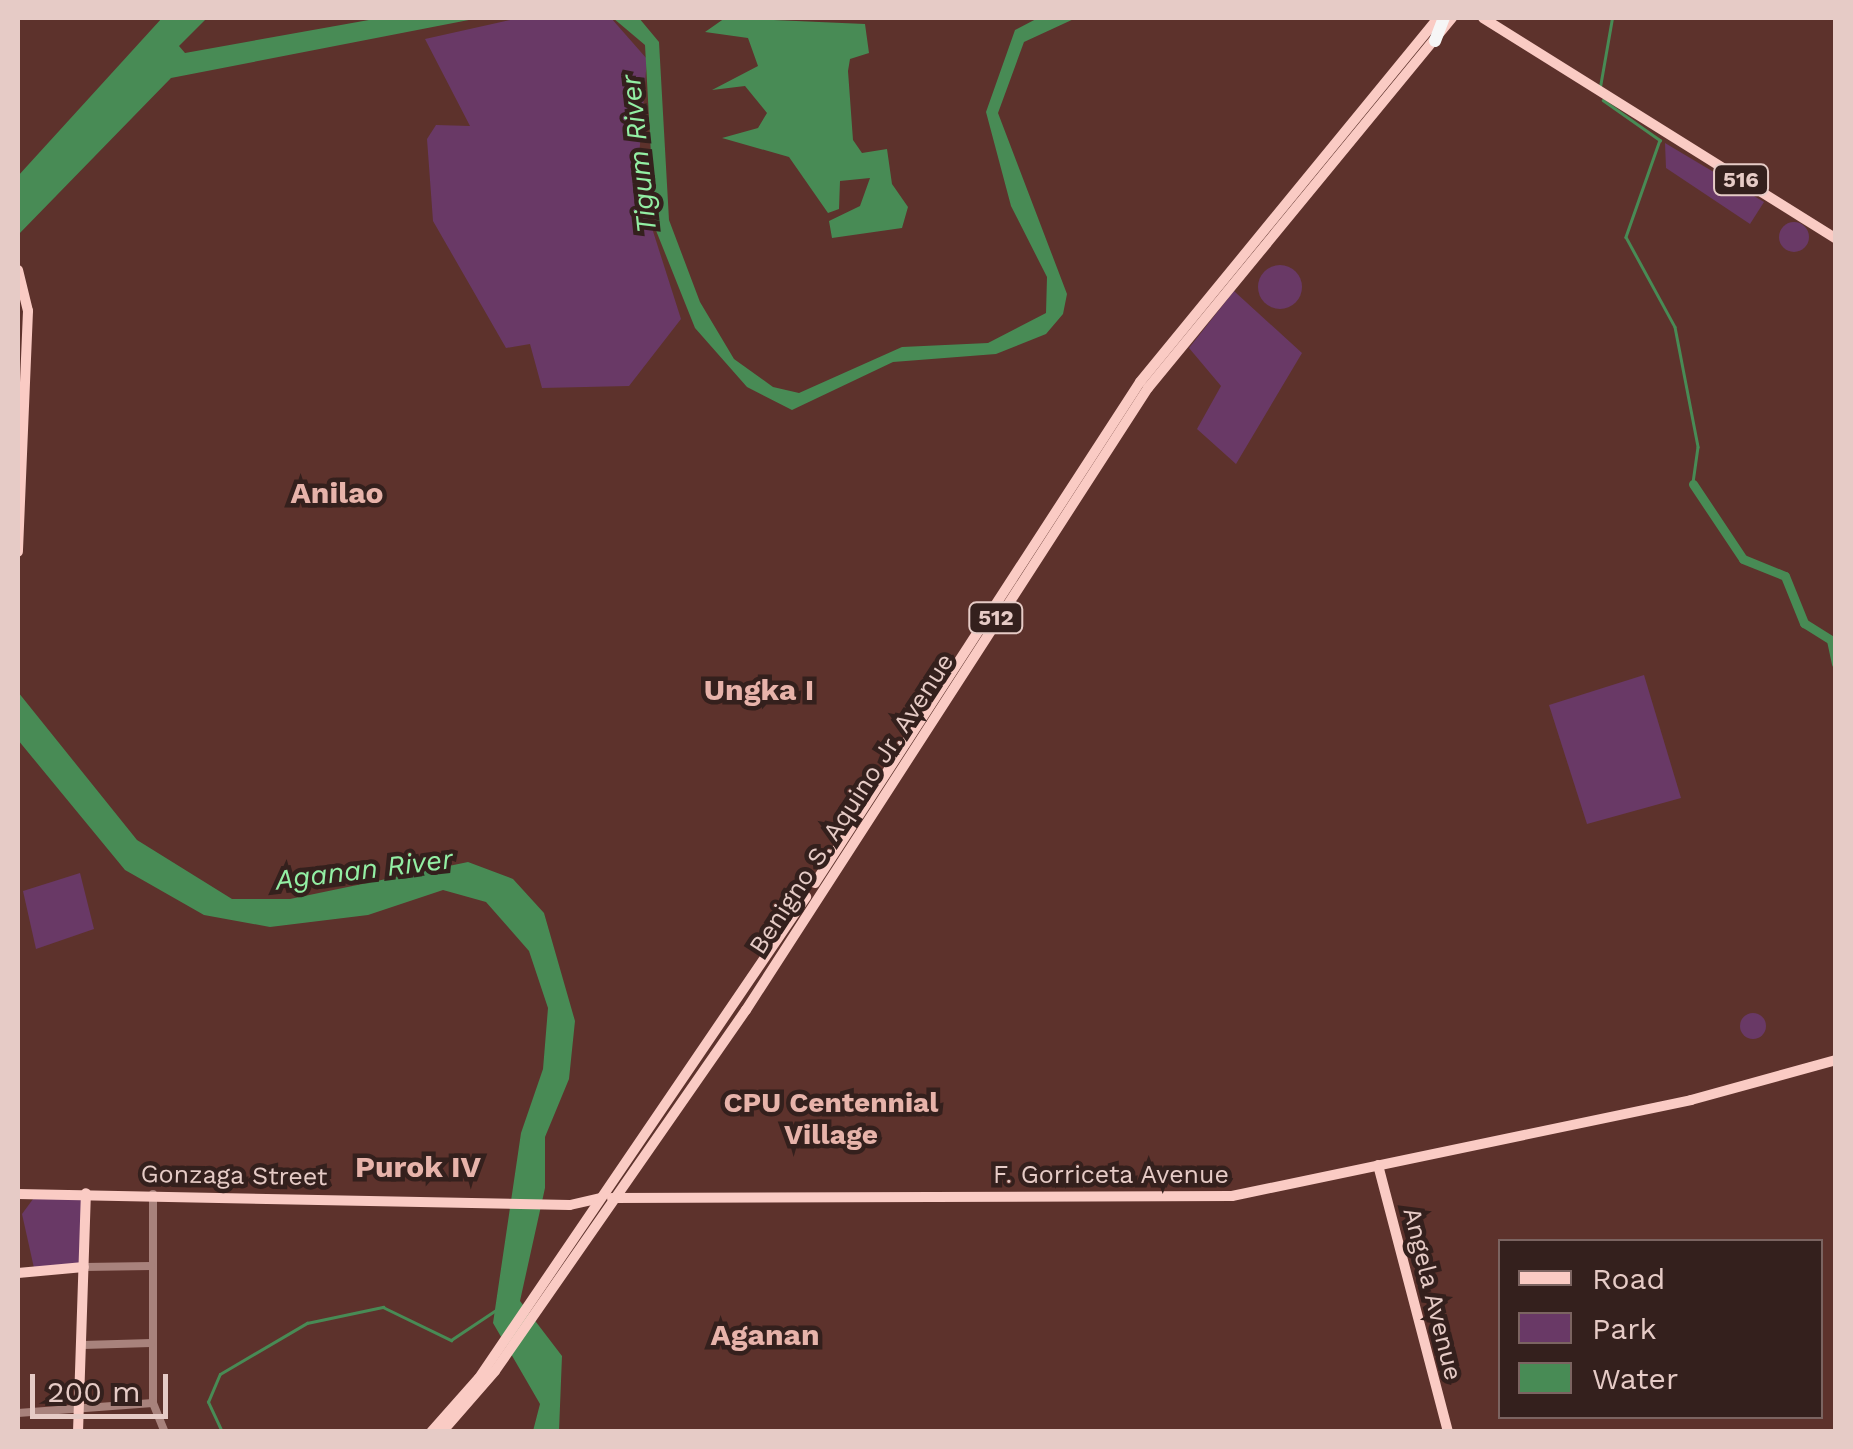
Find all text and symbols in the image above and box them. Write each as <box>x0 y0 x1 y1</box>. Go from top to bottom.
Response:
water label: Tigum River <box>614 73 664 235</box>
road number: 516 <box>1711 163 1771 197</box>
district label: Anilao <box>291 475 383 511</box>
road number: 512 <box>966 601 1026 635</box>
street label: Benigno S. Aquino Jr. Avenue <box>743 647 961 961</box>
district label: Ungka I <box>704 672 814 708</box>
water label: Aganan River <box>273 842 455 898</box>
district label: CPU Centennial Village <box>724 1086 938 1152</box>
district label: Purok IV <box>355 1149 481 1185</box>
street label: Gonzaga Street <box>140 1159 328 1193</box>
street label: F. Gorriceta Avenue <box>992 1160 1230 1190</box>
street label: Angela Avenue <box>1396 1204 1468 1384</box>
legend <box>1498 1239 1823 1419</box>
text: Road <box>1592 1261 1665 1296</box>
text: Park <box>1592 1311 1657 1346</box>
district label: Aganan <box>710 1317 820 1353</box>
scale bar <box>35 1354 172 1416</box>
text: Water <box>1592 1361 1678 1396</box>
text: 200 m <box>47 1374 141 1409</box>

